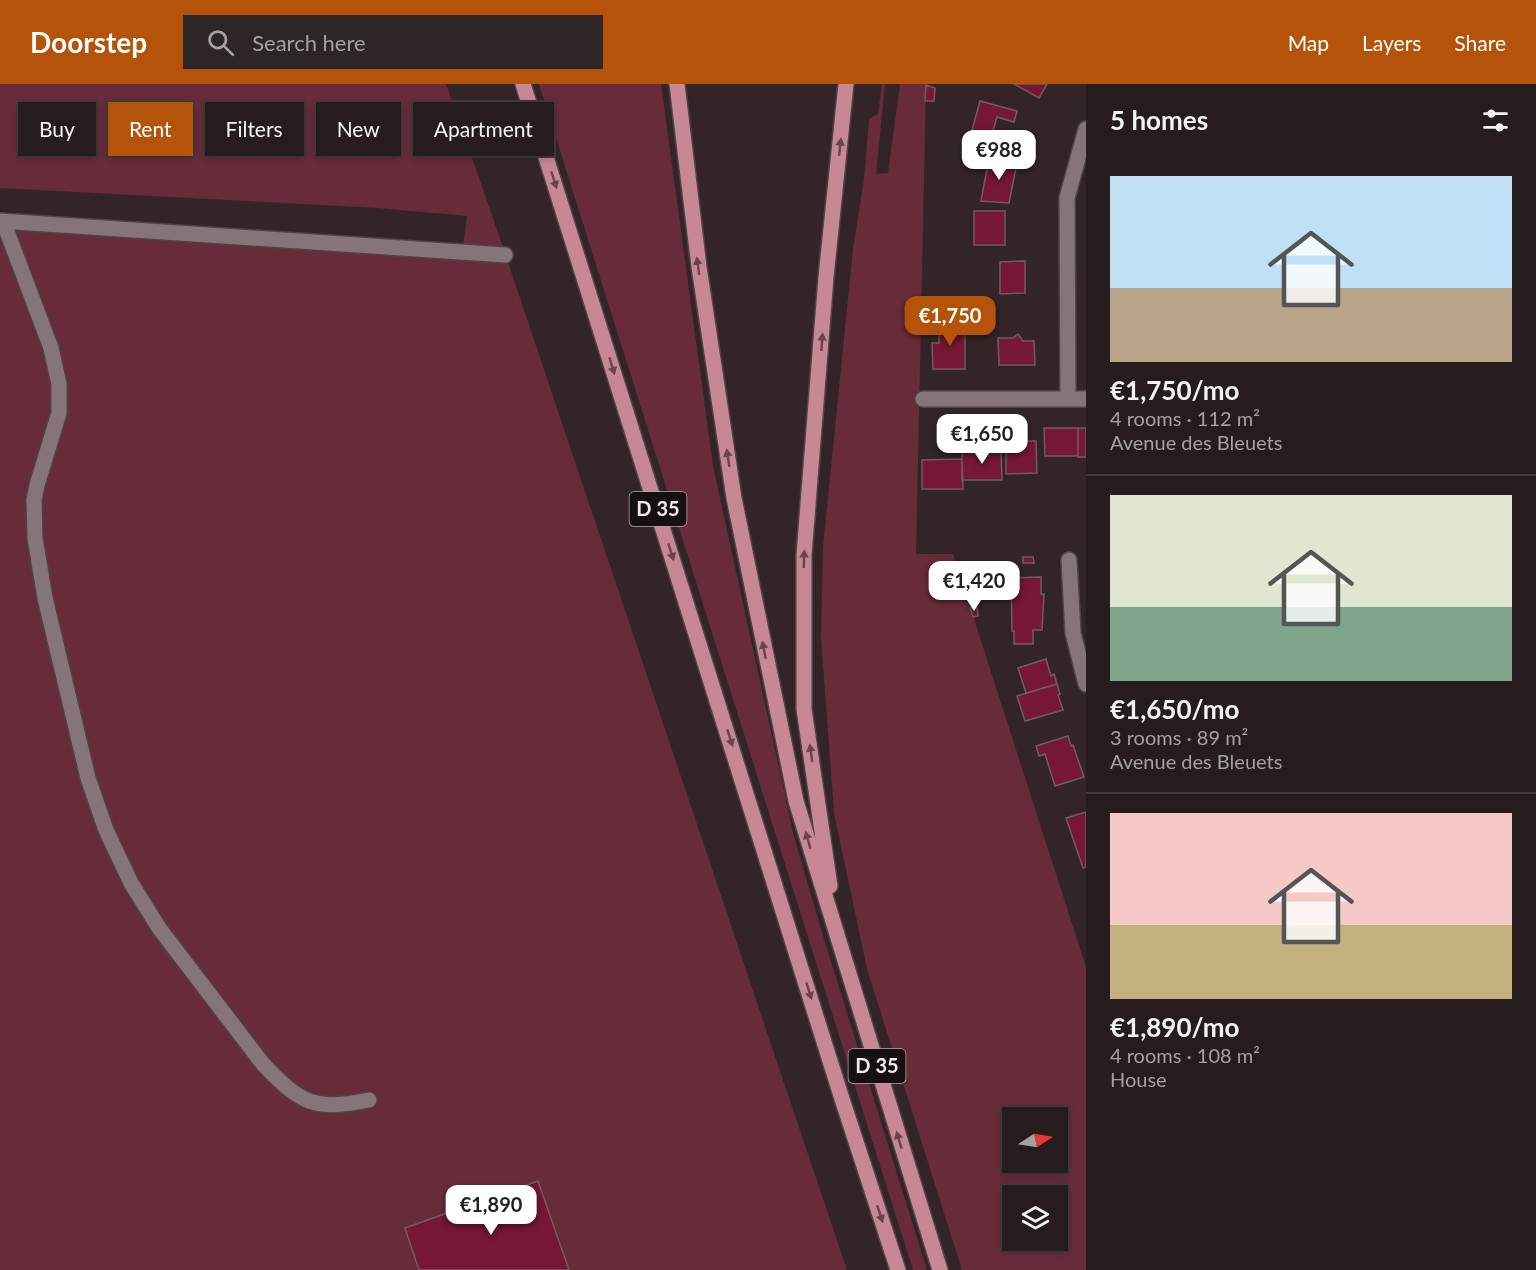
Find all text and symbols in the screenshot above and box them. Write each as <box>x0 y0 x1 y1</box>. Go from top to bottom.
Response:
search box <box>183 15 603 69</box>
text: Doorstep <box>30 25 147 59</box>
icon: search <box>204 26 237 59</box>
text: Search here <box>252 29 366 56</box>
text: Map <box>1288 30 1329 55</box>
text: Layers <box>1362 30 1421 55</box>
text: Share <box>1454 30 1506 55</box>
chip: Buy <box>18 102 96 156</box>
chip: Rent <box>108 102 193 156</box>
chip: Filters <box>205 102 304 156</box>
chip: New <box>316 102 401 156</box>
chip: Apartment <box>413 102 554 156</box>
text: 5 homes <box>1110 104 1208 136</box>
icon: filters <box>1479 104 1512 137</box>
pin: €988 <box>963 130 1035 181</box>
text: €988 <box>976 137 1022 161</box>
one-way arrow <box>835 138 844 157</box>
one-way arrow <box>550 171 559 189</box>
icon: home <box>1257 215 1365 323</box>
one-way arrow <box>694 256 703 275</box>
pin: €1,750 <box>901 296 999 347</box>
text: €1,750 <box>919 303 981 327</box>
one-way arrow <box>817 332 826 351</box>
one-way arrow <box>608 357 618 375</box>
text: €1,750/mo <box>1110 374 1240 406</box>
text: 4 rooms · 112 m² <box>1110 406 1260 430</box>
pin: €1,650 <box>933 414 1031 465</box>
text: €1,650 <box>951 421 1013 445</box>
text: Avenue des Bleuets <box>1110 430 1282 454</box>
one-way arrow <box>723 449 732 468</box>
road number: D 35 <box>630 492 686 526</box>
icon: home <box>1257 534 1365 642</box>
one-way arrow <box>667 543 676 561</box>
one-way arrow <box>799 549 809 568</box>
pin: €1,420 <box>925 561 1023 612</box>
text: €1,420 <box>943 568 1005 592</box>
one-way arrow <box>759 640 768 659</box>
text: €1,650/mo <box>1110 693 1240 725</box>
text: 3 rooms · 89 m² <box>1110 725 1248 749</box>
one-way arrow <box>726 729 735 747</box>
one-way arrow <box>806 744 815 763</box>
text: Avenue des Bleuets <box>1110 749 1282 773</box>
one-way arrow <box>803 831 812 849</box>
icon: home <box>1257 852 1365 960</box>
one-way arrow <box>805 982 814 1000</box>
text: €1,890/mo <box>1110 1011 1240 1043</box>
text: 4 rooms · 108 m² <box>1110 1043 1260 1067</box>
road number: D 35 <box>848 1049 906 1083</box>
text: House <box>1110 1067 1167 1091</box>
north arrow <box>1002 1107 1068 1173</box>
map controls <box>1002 1107 1068 1251</box>
one-way arrow <box>894 1131 903 1149</box>
pin: €1,890 <box>442 1185 540 1236</box>
button: layers <box>1002 1185 1068 1251</box>
text: €1,890 <box>460 1192 522 1216</box>
one-way arrow <box>876 1205 885 1223</box>

